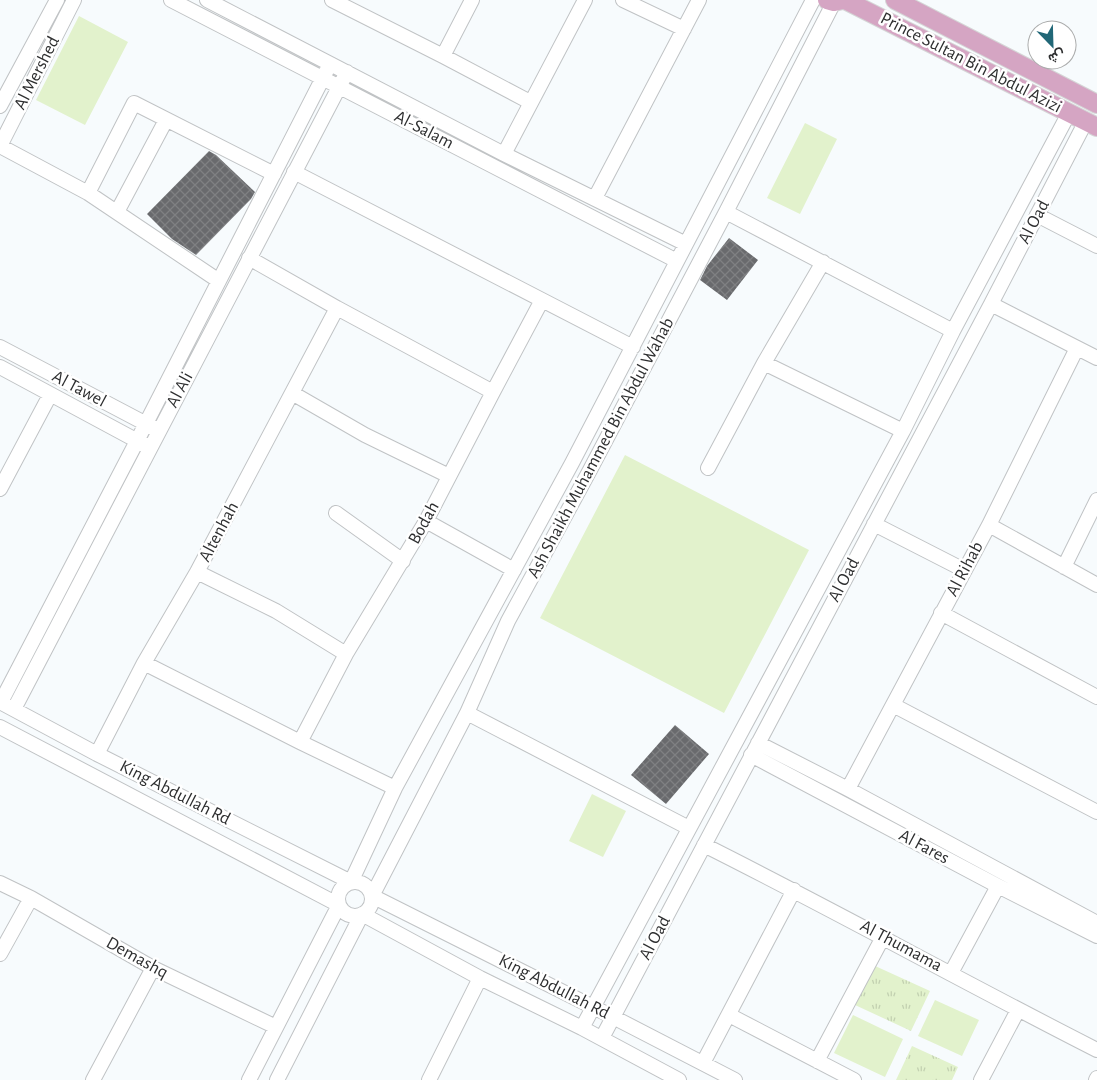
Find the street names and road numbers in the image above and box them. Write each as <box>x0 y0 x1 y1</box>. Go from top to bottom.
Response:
street label: Prince Sultan Bin Abdul Azizi <box>877 9 1065 117</box>
street label: Al Mershed <box>11 34 63 112</box>
street label: Al-Salam <box>391 107 457 153</box>
street label: Al Oad <box>1015 197 1053 247</box>
street label: Ash Shaikh Muhammed Bin Abdul Wahab <box>524 315 678 581</box>
street label: Al Tawel <box>49 367 109 411</box>
street label: Al Ali <box>163 369 197 411</box>
street label: Altenhah <box>196 499 242 565</box>
street label: Bodah <box>405 499 443 547</box>
street label: Al Rihab <box>943 539 987 599</box>
street label: Al Oad <box>825 555 863 605</box>
street label: King Abdullah Rd <box>117 757 233 829</box>
street label: Al Fares <box>896 826 952 868</box>
street label: Al Oad <box>636 913 674 963</box>
street label: Al Thumama <box>857 917 945 975</box>
street label: Demashq <box>103 934 171 982</box>
street label: King Abdullah Rd <box>496 951 612 1023</box>

